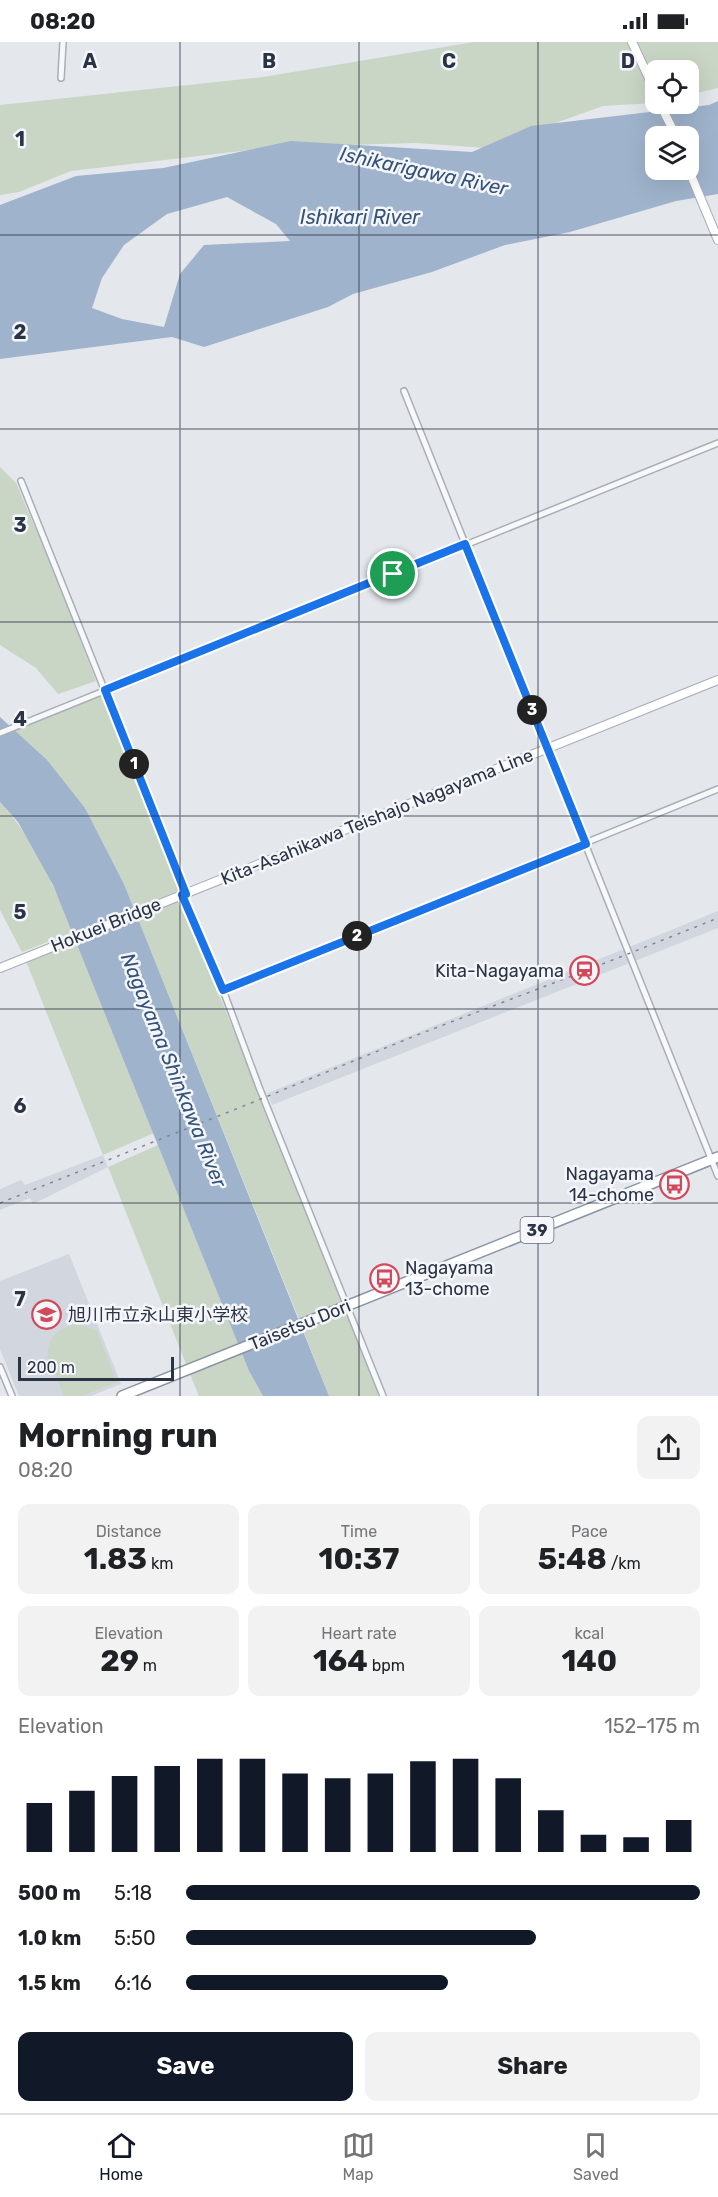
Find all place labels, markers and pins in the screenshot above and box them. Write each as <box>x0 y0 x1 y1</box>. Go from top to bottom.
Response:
pin <box>367 548 418 599</box>
pin: 3 <box>517 695 547 725</box>
pin: 1 <box>119 749 149 779</box>
pin: 2 <box>342 921 372 951</box>
station icon: Kita-Nagayama <box>569 955 601 987</box>
place label: Kita-Nagayama <box>435 960 564 982</box>
place label: Nagayama 14-chome <box>566 1163 654 1206</box>
bus stop icon: Nagayama 14-chome <box>659 1168 691 1200</box>
place label: Nagayama 13-chome <box>405 1257 493 1300</box>
bus stop icon: Nagayama 13-chome <box>368 1262 400 1294</box>
school or university icon: 旭川市立永山東小学校 <box>31 1299 63 1331</box>
place label: 旭川市立永山東小学校 <box>68 1304 248 1326</box>

